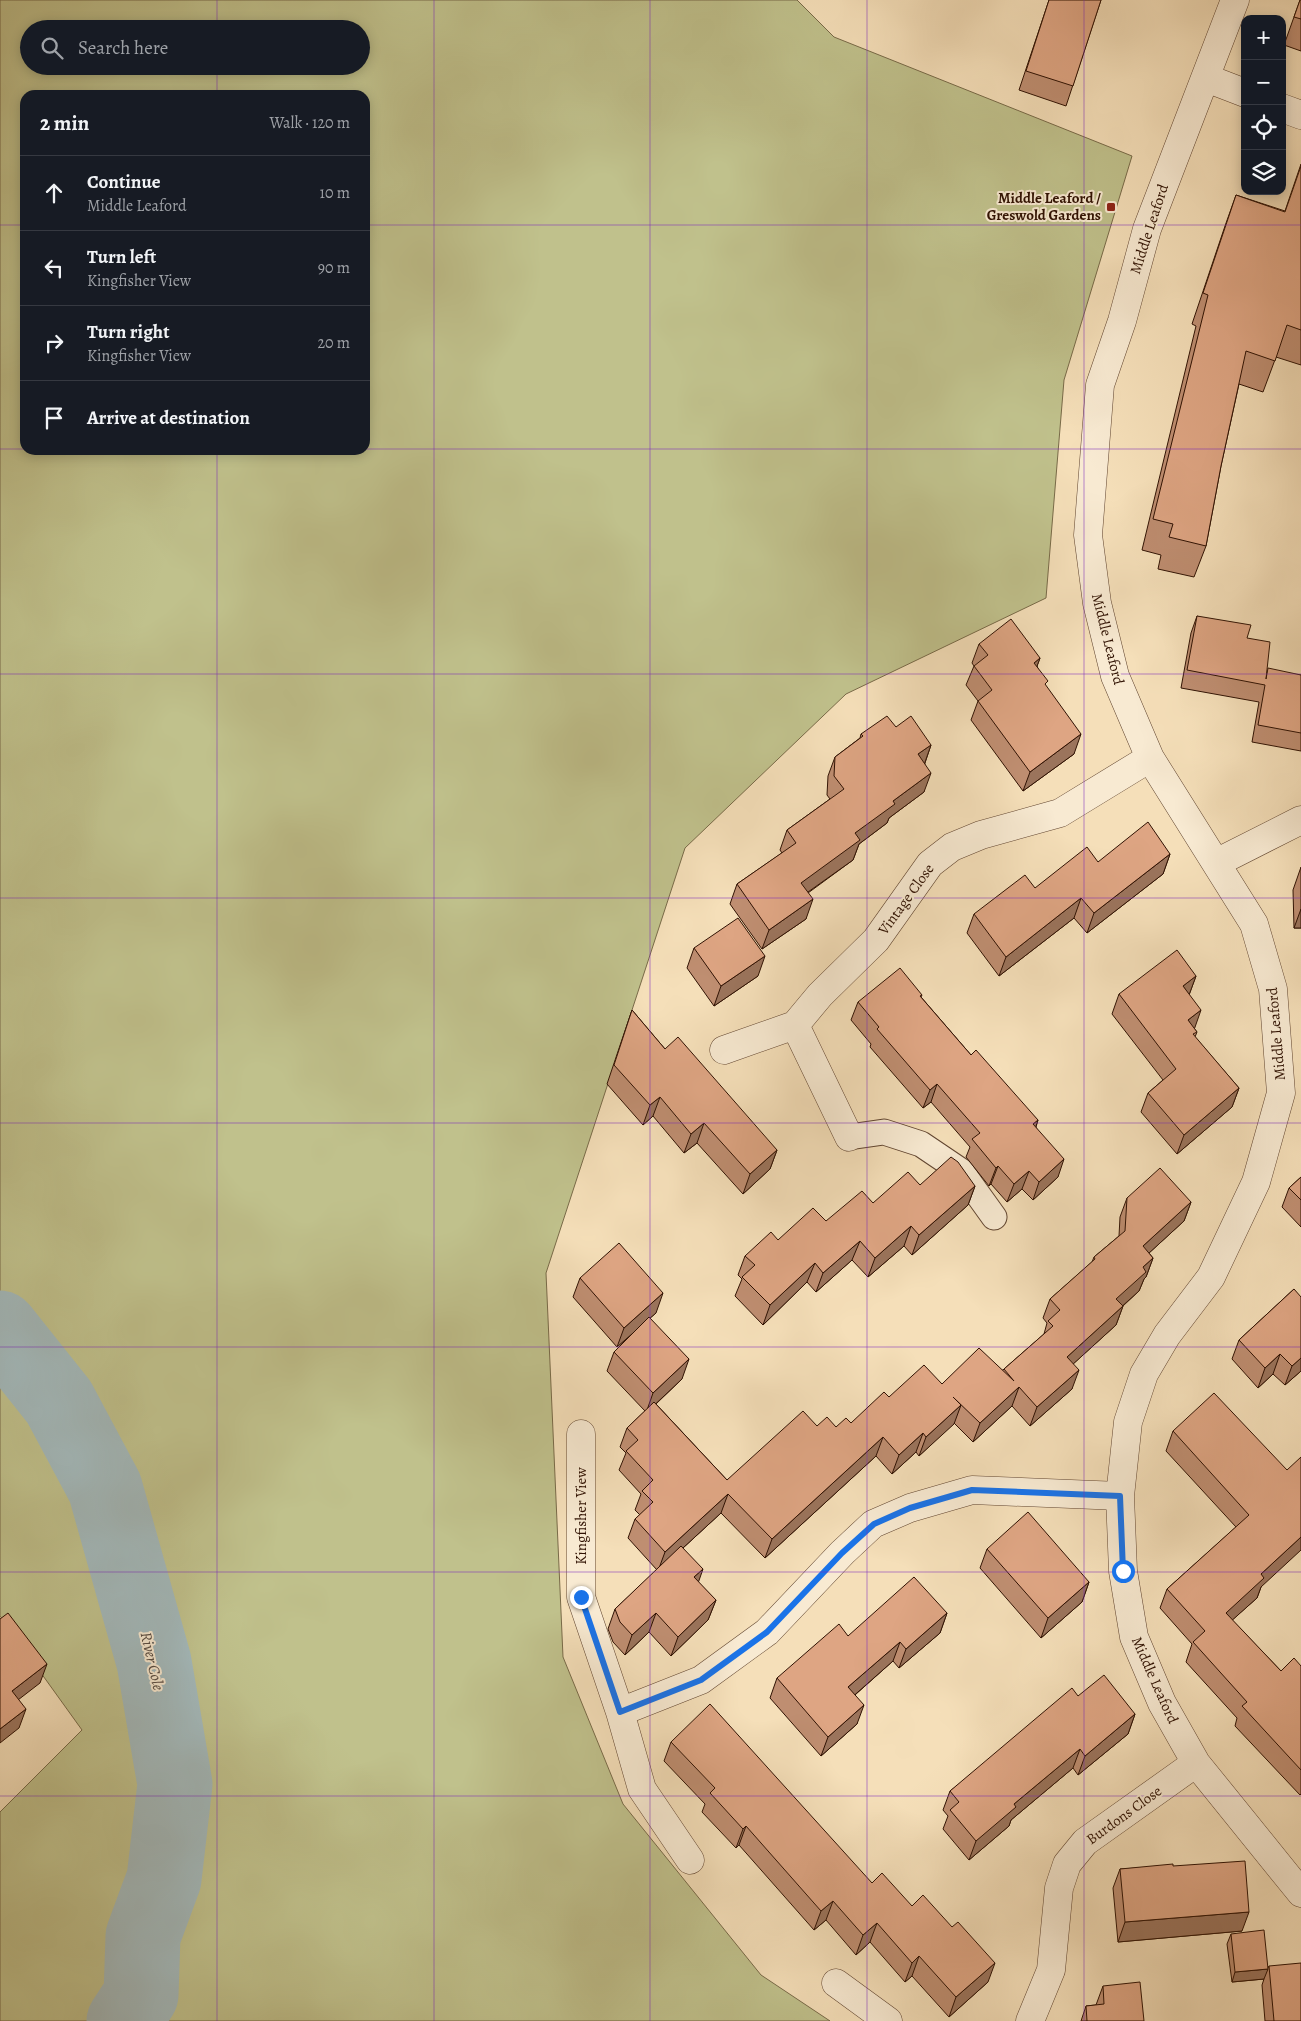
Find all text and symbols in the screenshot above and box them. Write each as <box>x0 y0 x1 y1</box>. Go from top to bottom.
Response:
map controls <box>1241 15 1286 195</box>
button: + <box>1241 15 1286 60</box>
search box <box>20 20 370 75</box>
icon: search <box>38 34 66 62</box>
text: Search here <box>78 35 168 61</box>
button: − <box>1241 60 1286 105</box>
button: locate <box>1241 105 1286 150</box>
text: 2 min <box>40 109 89 137</box>
text: Walk · 120 m <box>269 112 350 134</box>
button: layers <box>1241 150 1286 195</box>
text: Continue <box>87 169 161 195</box>
icon: ahead <box>40 179 68 207</box>
street label: Middle Leaford <box>1125 181 1173 276</box>
text: 10 m <box>320 182 350 204</box>
place label: Middle Leaford / Greswold Gardens <box>987 188 1101 225</box>
text: Middle Leaford <box>87 195 187 217</box>
marker: Middle Leaford / Greswold Gardens <box>1105 201 1117 213</box>
text: Turn left <box>87 244 156 270</box>
icon: left <box>40 254 68 282</box>
text: 90 m <box>318 257 350 279</box>
text: Kingfisher View <box>87 270 191 292</box>
text: Turn right <box>87 319 169 345</box>
icon: right <box>40 329 68 357</box>
text: 20 m <box>317 332 350 354</box>
text: Kingfisher View <box>87 345 191 367</box>
icon: arrive <box>40 404 68 432</box>
text: Arrive at destination <box>87 405 250 431</box>
street label: Middle Leaford <box>1087 591 1129 688</box>
street label: Vintage Close <box>873 859 939 939</box>
street label: Middle Leaford <box>1262 986 1290 1081</box>
street label: Kingfisher View <box>571 1467 591 1565</box>
route start <box>1112 1560 1135 1583</box>
route end <box>570 1586 593 1609</box>
water label: River Cole <box>135 1630 169 1693</box>
street label: Middle Leaford <box>1127 1633 1184 1728</box>
street label: Burdons Close <box>1082 1781 1166 1849</box>

